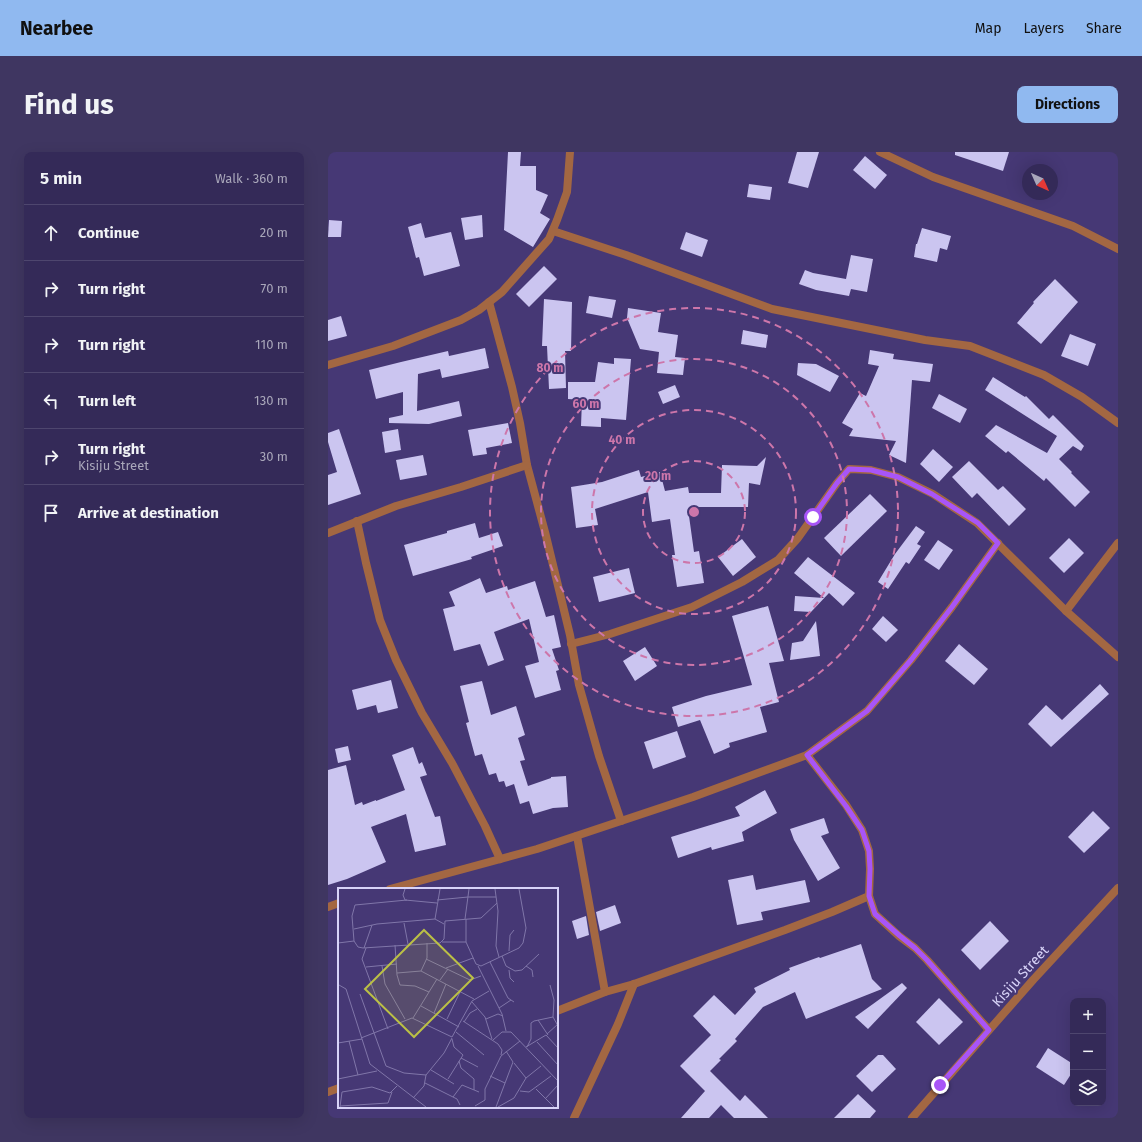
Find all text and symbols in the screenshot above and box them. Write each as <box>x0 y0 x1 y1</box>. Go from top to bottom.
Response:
text: Nearbee <box>20 17 93 40</box>
text: Map <box>975 20 1001 37</box>
text: Layers <box>1023 20 1064 37</box>
text: Share <box>1086 20 1122 37</box>
button: Directions <box>1017 86 1118 123</box>
text: Find us <box>24 88 114 121</box>
north arrow <box>1022 164 1058 200</box>
text: 5 min <box>40 168 82 189</box>
text: Walk · 360 m <box>215 171 288 186</box>
icon: ahead <box>40 222 62 244</box>
text: Continue <box>78 224 139 242</box>
text: 20 m <box>260 225 288 240</box>
icon: right <box>40 278 62 300</box>
text: Turn right <box>78 280 145 298</box>
text: 70 m <box>261 281 288 296</box>
icon: right <box>40 334 62 356</box>
text: Turn right <box>78 336 145 354</box>
text: 110 m <box>255 337 288 352</box>
text: 80 m <box>537 361 563 375</box>
icon: left <box>40 390 62 412</box>
text: Turn left <box>78 392 136 410</box>
text: 130 m <box>254 393 288 408</box>
text: 60 m <box>573 397 599 411</box>
text: 40 m <box>609 433 635 447</box>
text: Turn right <box>78 440 145 458</box>
icon: right <box>40 446 62 468</box>
text: 30 m <box>260 449 288 464</box>
text: Kisiju Street <box>78 458 149 473</box>
text: 20 m <box>645 469 671 483</box>
icon: arrive <box>40 502 62 524</box>
text: Arrive at destination <box>78 504 219 522</box>
centre of rings <box>687 505 701 519</box>
route start <box>804 508 822 526</box>
inset map <box>338 888 558 1108</box>
street label: Kisiju Street <box>988 942 1053 1010</box>
map controls <box>1070 998 1106 1106</box>
button: + <box>1070 998 1106 1034</box>
button: − <box>1070 1034 1106 1070</box>
button: layers <box>1070 1070 1106 1106</box>
route end <box>931 1076 949 1094</box>

